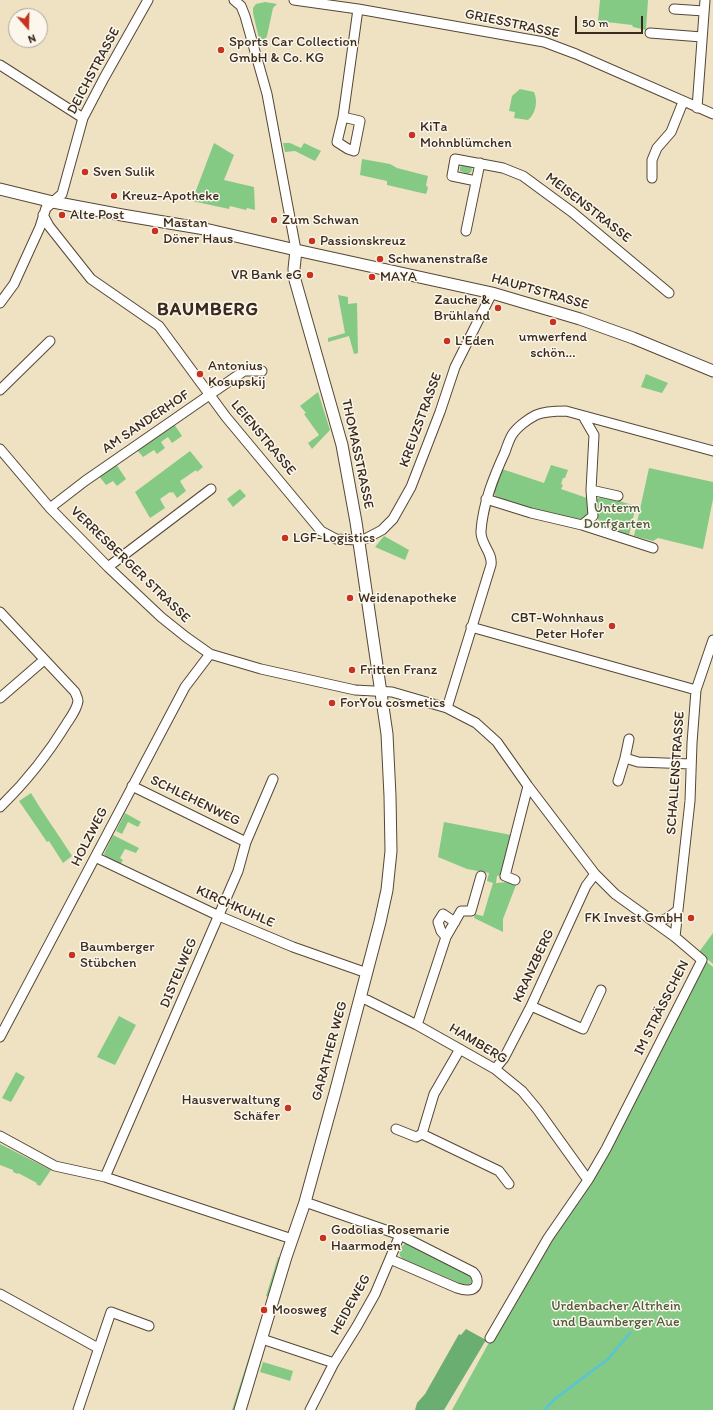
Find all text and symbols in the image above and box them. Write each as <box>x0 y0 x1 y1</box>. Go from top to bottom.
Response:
street label: GRIESSTRASSE <box>463 6 561 42</box>
north arrow <box>8 8 48 48</box>
scale bar <box>577 8 645 34</box>
text: 50 m <box>582 16 608 30</box>
street label: DEICHSTRASSE <box>64 25 124 117</box>
text: N <box>26 31 38 46</box>
place label: Sports Car Collection GmbH & Co. KG <box>229 34 357 66</box>
marker: Sports Car Collection GmbH & Co. KG <box>216 45 226 55</box>
place label: KiTa Mohnblümchen <box>420 119 512 152</box>
marker: KiTa Mohnblümchen <box>407 130 417 140</box>
place label: Sven Sulik <box>93 164 155 180</box>
marker: Sven Sulik <box>80 167 90 177</box>
street label: MEISENSTRASSE <box>542 169 634 247</box>
place label: Kreuz-Apotheke <box>122 188 219 204</box>
marker: Kreuz-Apotheke <box>109 191 119 201</box>
place label: Alte Post <box>70 207 124 223</box>
marker: Alte Post <box>57 210 67 220</box>
place label: Zum Schwan <box>282 212 359 228</box>
place label: Mastan Döner Haus <box>163 215 233 248</box>
marker: Zum Schwan <box>269 215 279 225</box>
marker: Mastan Döner Haus <box>150 226 160 236</box>
place label: Passionskreuz <box>320 233 406 249</box>
marker: Passionskreuz <box>307 236 317 246</box>
place label: Schwanenstraße <box>388 251 488 267</box>
marker: Schwanenstraße <box>375 254 385 264</box>
place label: VR Bank eG <box>231 267 302 283</box>
place label: MAYA <box>380 269 417 285</box>
marker: VR Bank eG <box>305 270 315 280</box>
street label: HAUPTSTRASSE <box>489 270 591 314</box>
marker: MAYA <box>367 272 377 282</box>
place label: Zauche & Brühland <box>434 292 490 324</box>
district label: BAUMBERG <box>157 299 259 321</box>
marker: Zauche & Brühland <box>493 303 503 313</box>
marker: umwerfend schön... <box>548 317 558 327</box>
place label: umwerfend schön... <box>519 329 587 362</box>
place label: L'Eden <box>455 333 494 349</box>
marker: L'Eden <box>442 336 452 346</box>
place label: Antonius Kosupskij <box>208 358 265 390</box>
marker: Antonius Kosupskij <box>195 369 205 379</box>
street label: KREUZSTRASSE <box>396 370 446 470</box>
street label: AM SANDERHOF <box>99 387 193 457</box>
street label: LEIENSTRASSE <box>227 397 299 479</box>
street label: THOMASSTRASSE <box>337 397 377 511</box>
park label: Unterm Dorfgarten <box>584 500 650 532</box>
street label: VERRESBERGER STRASSE <box>67 503 193 627</box>
place label: LGF-Logistics <box>293 530 375 546</box>
marker: LGF-Logistics <box>280 533 290 543</box>
place label: Weidenapotheke <box>358 590 457 606</box>
marker: Weidenapotheke <box>345 593 355 603</box>
place label: CBT-Wohnhaus Peter Hofer <box>511 610 604 642</box>
marker: CBT-Wohnhaus Peter Hofer <box>607 621 617 631</box>
place label: Fritten Franz <box>360 662 437 678</box>
marker: Fritten Franz <box>347 665 357 675</box>
place label: ForYou cosmetics <box>340 695 445 711</box>
marker: ForYou cosmetics <box>327 698 337 708</box>
street label: SCHALLENSTRASSE <box>663 711 689 835</box>
street label: SCHLEHENWEG <box>147 772 243 830</box>
street label: HOLZWEG <box>68 805 112 869</box>
street label: KIRCHKUHLE <box>193 882 277 932</box>
place label: FK Invest GmbH <box>584 910 683 926</box>
marker: FK Invest GmbH <box>686 913 696 923</box>
street label: KRANZBERG <box>510 927 558 1005</box>
street label: DISTELWEG <box>157 935 201 1011</box>
place label: Baumberger Stübchen <box>80 939 154 972</box>
marker: Baumberger Stübchen <box>67 950 77 960</box>
street label: IM STRÄSSCHEN <box>631 958 693 1058</box>
street label: GARATHER WEG <box>309 999 351 1103</box>
street label: HAMBERG <box>446 1020 510 1068</box>
place label: Hausverwaltung Schäfer <box>182 1092 280 1124</box>
marker: Hausverwaltung Schäfer <box>283 1103 293 1113</box>
place label: Godolias Rosemarie Haarmoden <box>331 1222 450 1254</box>
marker: Godolias Rosemarie Haarmoden <box>318 1233 328 1243</box>
street label: HEIDEWEG <box>327 1272 375 1338</box>
park label: Urdenbacher Altrhein und Baumberger Aue <box>551 1298 681 1330</box>
place label: Moosweg <box>272 1302 327 1318</box>
marker: Moosweg <box>259 1305 269 1315</box>

